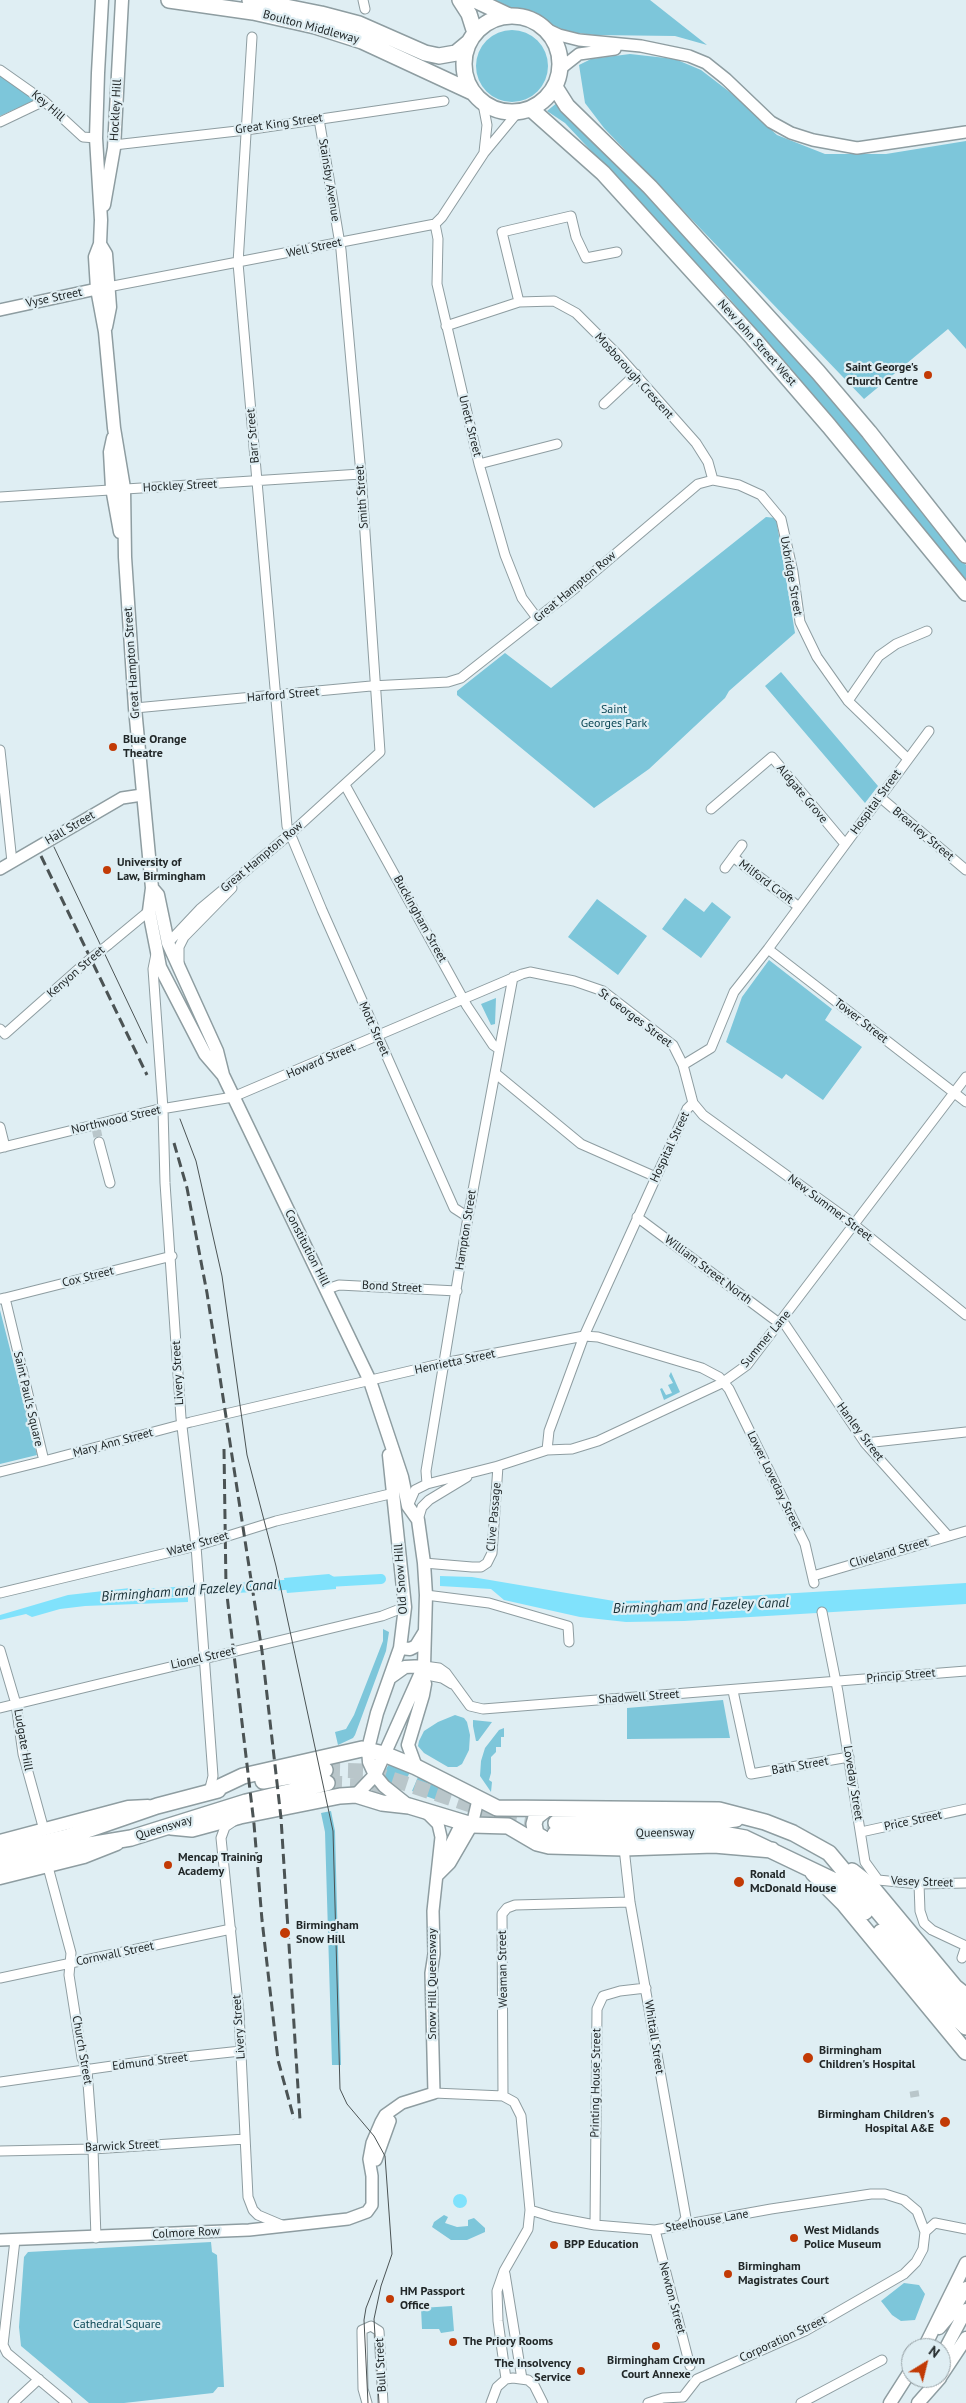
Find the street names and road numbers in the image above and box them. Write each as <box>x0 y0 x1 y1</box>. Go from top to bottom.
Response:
street label: Boulton Middleway <box>261 7 361 47</box>
street label: Hockley Hill <box>107 79 125 141</box>
street label: Key Hill <box>28 88 68 124</box>
street label: Great King Street <box>234 111 324 137</box>
street label: Stainsby Avenue <box>315 137 343 223</box>
street label: Well Street <box>285 235 343 261</box>
street label: Vyse Street <box>25 285 83 311</box>
street label: New John Street West <box>715 297 799 389</box>
street label: Mosborough Crescent <box>592 330 676 422</box>
street label: Unett Street <box>455 394 485 458</box>
street label: Barr Street <box>243 408 263 464</box>
street label: Smith Street <box>353 465 371 529</box>
street label: Hockley Street <box>142 477 218 495</box>
street label: Uxbridge Street <box>777 535 805 617</box>
street label: Great Hampton Row <box>531 548 619 626</box>
street label: Great Hampton Street <box>121 607 143 719</box>
street label: Harford Street <box>246 685 320 705</box>
street label: Aldgate Grove <box>773 762 831 826</box>
street label: Hospital Street <box>848 767 904 837</box>
street label: Brearley Street <box>889 804 957 864</box>
street label: Hall Street <box>43 808 97 848</box>
street label: Great Hampton Row <box>218 818 306 896</box>
street label: Milford Croft <box>736 857 796 907</box>
street label: Buckingham Street <box>390 873 450 965</box>
street label: Kenyon Street <box>44 943 108 1001</box>
street label: St Georges Street <box>595 985 675 1051</box>
street label: Tower Street <box>831 996 891 1046</box>
street label: Mott Street <box>356 1000 392 1058</box>
street label: Howard Street <box>284 1040 358 1082</box>
street label: Northwood Street <box>70 1103 162 1137</box>
street label: Hospital Street <box>647 1109 693 1185</box>
street label: New Summer Street <box>785 1171 875 1245</box>
street label: Hampton Street <box>453 1189 479 1271</box>
street label: Constitution Hill <box>282 1207 332 1289</box>
street label: William Street North <box>661 1232 755 1308</box>
street label: Cox Street <box>61 1264 115 1290</box>
street label: Bond Street <box>362 1278 422 1296</box>
street label: Summer Lane <box>738 1307 794 1371</box>
street label: Livery Street <box>169 1340 187 1406</box>
street label: Henrietta Street <box>413 1346 497 1378</box>
street label: Saint Paul's Square <box>10 1350 46 1448</box>
street label: Hanley Street <box>833 1400 887 1464</box>
street label: Mary Ann Street <box>71 1425 155 1461</box>
street label: Lower Loveday Street <box>744 1429 804 1533</box>
street label: Clive Passage <box>484 1482 504 1552</box>
street label: Water Street <box>166 1528 230 1560</box>
street label: Cliveland Street <box>848 1535 930 1571</box>
street label: Old Snow Hill <box>391 1543 411 1615</box>
street label: Lionel Street <box>169 1644 237 1672</box>
street label: Princip Street <box>866 1666 936 1686</box>
street label: Shadwell Street <box>598 1687 680 1707</box>
street label: Ludgate Hill <box>10 1708 36 1772</box>
street label: Loveday Street <box>840 1745 866 1821</box>
street label: Bath Street <box>770 1754 830 1778</box>
street label: Price Street <box>883 1808 943 1834</box>
street label: Queensway <box>134 1813 194 1843</box>
street label: Queensway <box>636 1825 694 1841</box>
street label: Vesey Street <box>890 1874 954 1890</box>
street label: Snow Hill Queensway <box>426 1928 440 2040</box>
street label: Weaman Street <box>495 1930 511 2008</box>
street label: Cornwall Street <box>75 1939 155 1969</box>
street label: Livery Street <box>230 1994 248 2060</box>
street label: Whittall Street <box>641 1999 667 2075</box>
street label: Church Street <box>69 2014 95 2086</box>
street label: Printing House Street <box>588 2028 604 2138</box>
street label: Edmund Street <box>111 2050 189 2074</box>
street label: Barwick Street <box>85 2137 159 2155</box>
street label: Steelhouse Lane <box>664 2207 750 2235</box>
street label: Colmore Row <box>152 2224 220 2242</box>
street label: Newton Street <box>656 2261 688 2335</box>
street label: Corporation Street <box>737 2313 829 2365</box>
street label: Bull Street <box>372 2337 390 2393</box>

